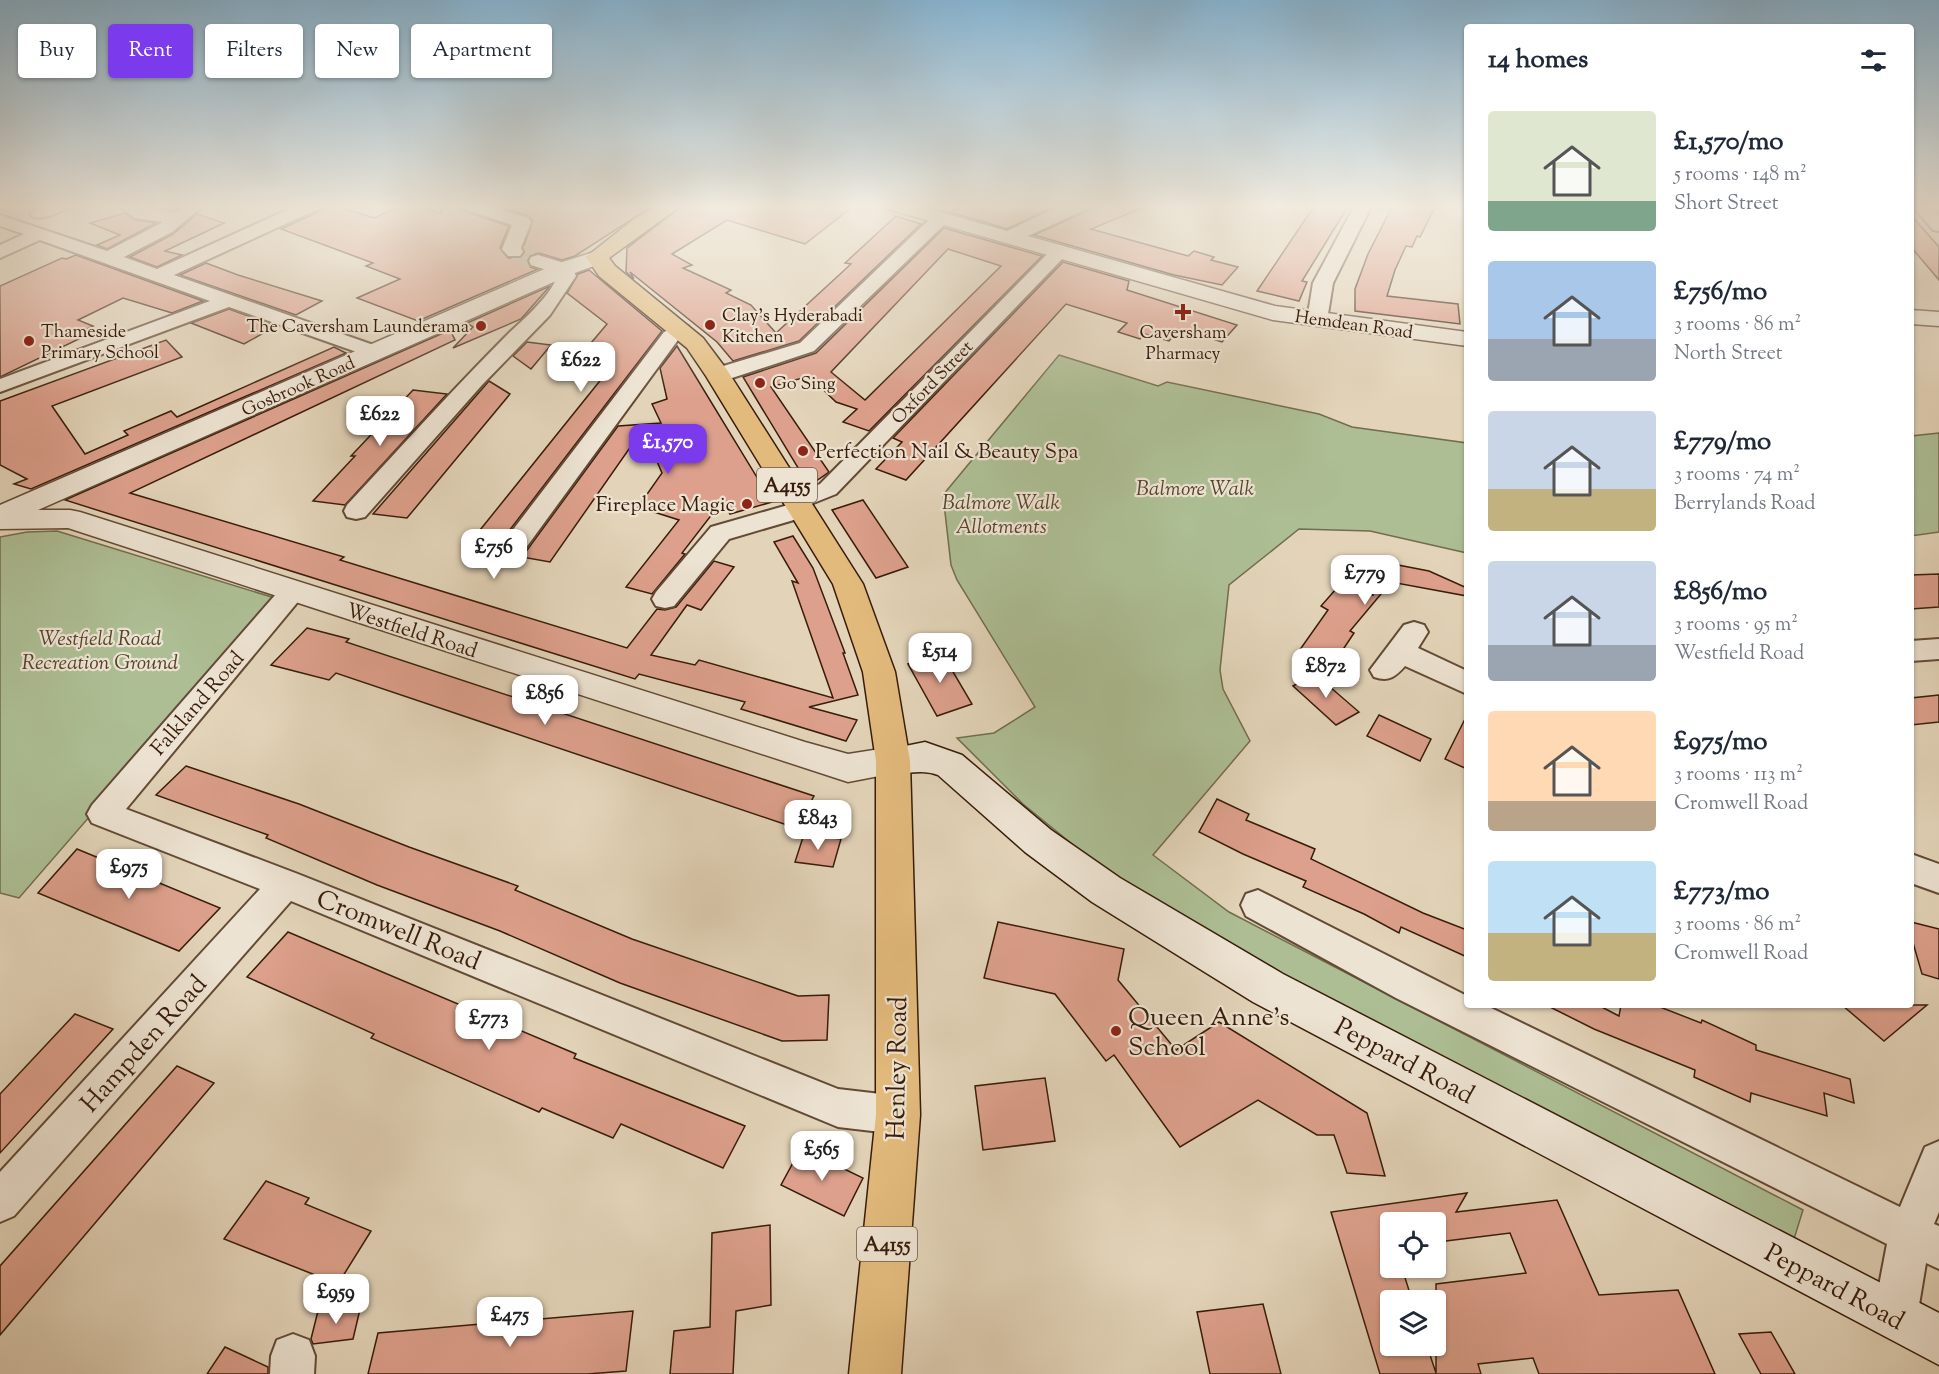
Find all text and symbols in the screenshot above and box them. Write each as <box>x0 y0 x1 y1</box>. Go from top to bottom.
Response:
chip: Buy <box>18 24 96 78</box>
chip: Rent <box>108 24 193 78</box>
chip: Filters <box>205 24 303 78</box>
chip: New <box>315 24 399 78</box>
chip: Apartment <box>411 24 552 78</box>
text: 14 homes <box>1488 42 1588 79</box>
icon: filters <box>1857 44 1890 77</box>
text: £1,570/mo <box>1674 124 1783 161</box>
icon: home <box>1536 135 1608 207</box>
text: 5 rooms · 148 m² <box>1674 161 1807 190</box>
text: Short Street <box>1674 190 1779 219</box>
text: £756/mo <box>1674 274 1767 311</box>
icon: home <box>1536 285 1608 357</box>
place label: Clay's Hyderabadi Kitchen <box>722 304 863 351</box>
marker: Caversham Pharmacy <box>1176 305 1190 319</box>
street label: Hemdean Road <box>1293 305 1414 347</box>
text: 3 rooms · 86 m² <box>1674 311 1801 340</box>
place label: The Caversham Launderama <box>246 315 469 341</box>
marker: Clay's Hyderabadi Kitchen <box>703 318 717 332</box>
marker: The Caversham Launderama <box>474 319 488 333</box>
place label: Thameside Primary School <box>41 320 159 367</box>
place label: Caversham Pharmacy <box>1139 321 1227 368</box>
marker: Thameside Primary School <box>22 334 36 348</box>
street label: Oxford Street <box>887 335 980 431</box>
text: North Street <box>1674 340 1783 369</box>
pin: £622 <box>545 342 617 393</box>
text: £622 <box>561 347 601 376</box>
street label: Gosbrook Road <box>238 351 360 424</box>
place label: Go Sing <box>772 372 836 398</box>
marker: Go Sing <box>753 376 767 390</box>
pin: £622 <box>344 396 416 447</box>
text: £622 <box>360 401 400 430</box>
pin: £1,570 <box>619 424 717 475</box>
text: £779/mo <box>1674 424 1771 461</box>
text: £1,570 <box>643 429 693 458</box>
icon: home <box>1536 435 1608 507</box>
place label: Perfection Nail & Beauty Spa <box>815 438 1079 468</box>
marker: Perfection Nail & Beauty Spa <box>796 444 810 458</box>
text: 3 rooms · 74 m² <box>1674 461 1800 490</box>
road number: A4155 <box>757 468 817 502</box>
park label: Balmore Walk <box>1136 475 1255 505</box>
park label: Balmore Walk Allotments <box>942 489 1061 543</box>
text: Berrylands Road <box>1674 490 1816 519</box>
place label: Fireplace Magic <box>596 491 735 521</box>
marker: Fireplace Magic <box>740 497 754 511</box>
pin: £756 <box>458 529 530 580</box>
text: £756 <box>475 534 513 563</box>
pin: £779 <box>1329 555 1401 606</box>
text: £779 <box>1345 560 1385 589</box>
text: £856/mo <box>1674 574 1767 611</box>
icon: home <box>1536 585 1608 657</box>
street label: Westfield Road <box>342 597 481 667</box>
text: 3 rooms · 95 m² <box>1674 611 1798 640</box>
park label: Westfield Road Recreation Ground <box>22 625 179 679</box>
pin: £514 <box>904 633 976 684</box>
text: £514 <box>923 638 957 667</box>
text: Westfield Road <box>1674 640 1804 669</box>
street label: Falkland Road <box>145 645 252 763</box>
pin: £872 <box>1290 648 1362 699</box>
text: £872 <box>1306 653 1346 682</box>
pin: £856 <box>509 675 581 726</box>
text: £856 <box>526 680 564 709</box>
text: £975/mo <box>1674 724 1768 761</box>
icon: home <box>1536 735 1608 807</box>
text: 3 rooms · 113 m² <box>1674 761 1803 790</box>
text: Cromwell Road <box>1674 790 1808 819</box>
pin: £843 <box>782 800 854 851</box>
text: £843 <box>798 805 838 834</box>
pin: £975 <box>93 849 165 900</box>
text: £975 <box>110 854 148 883</box>
text: £773/mo <box>1674 874 1770 911</box>
street label: Cromwell Road <box>310 881 486 981</box>
icon: home <box>1536 885 1608 957</box>
text: 3 rooms · 86 m² <box>1674 911 1801 940</box>
text: Cromwell Road <box>1674 940 1808 969</box>
street label: Hampden Road <box>73 967 217 1122</box>
street label: Henley Road <box>879 996 918 1140</box>
pin: £773 <box>453 1000 525 1051</box>
place label: Queen Anne's School <box>1128 1000 1290 1067</box>
text: £773 <box>469 1005 509 1034</box>
street label: Peppard Road <box>1327 1010 1481 1115</box>
marker: Queen Anne's School <box>1109 1024 1123 1038</box>
pin: £565 <box>786 1131 858 1182</box>
text: £565 <box>805 1136 839 1165</box>
map controls <box>1380 1212 1446 1356</box>
button: locate <box>1380 1212 1446 1278</box>
road number: A4155 <box>857 1227 917 1261</box>
street label: Peppard Road <box>1757 1236 1911 1341</box>
pin: £959 <box>300 1274 372 1325</box>
text: £959 <box>317 1279 355 1308</box>
button: layers <box>1380 1290 1446 1356</box>
pin: £475 <box>474 1297 546 1348</box>
text: £475 <box>491 1302 529 1331</box>

